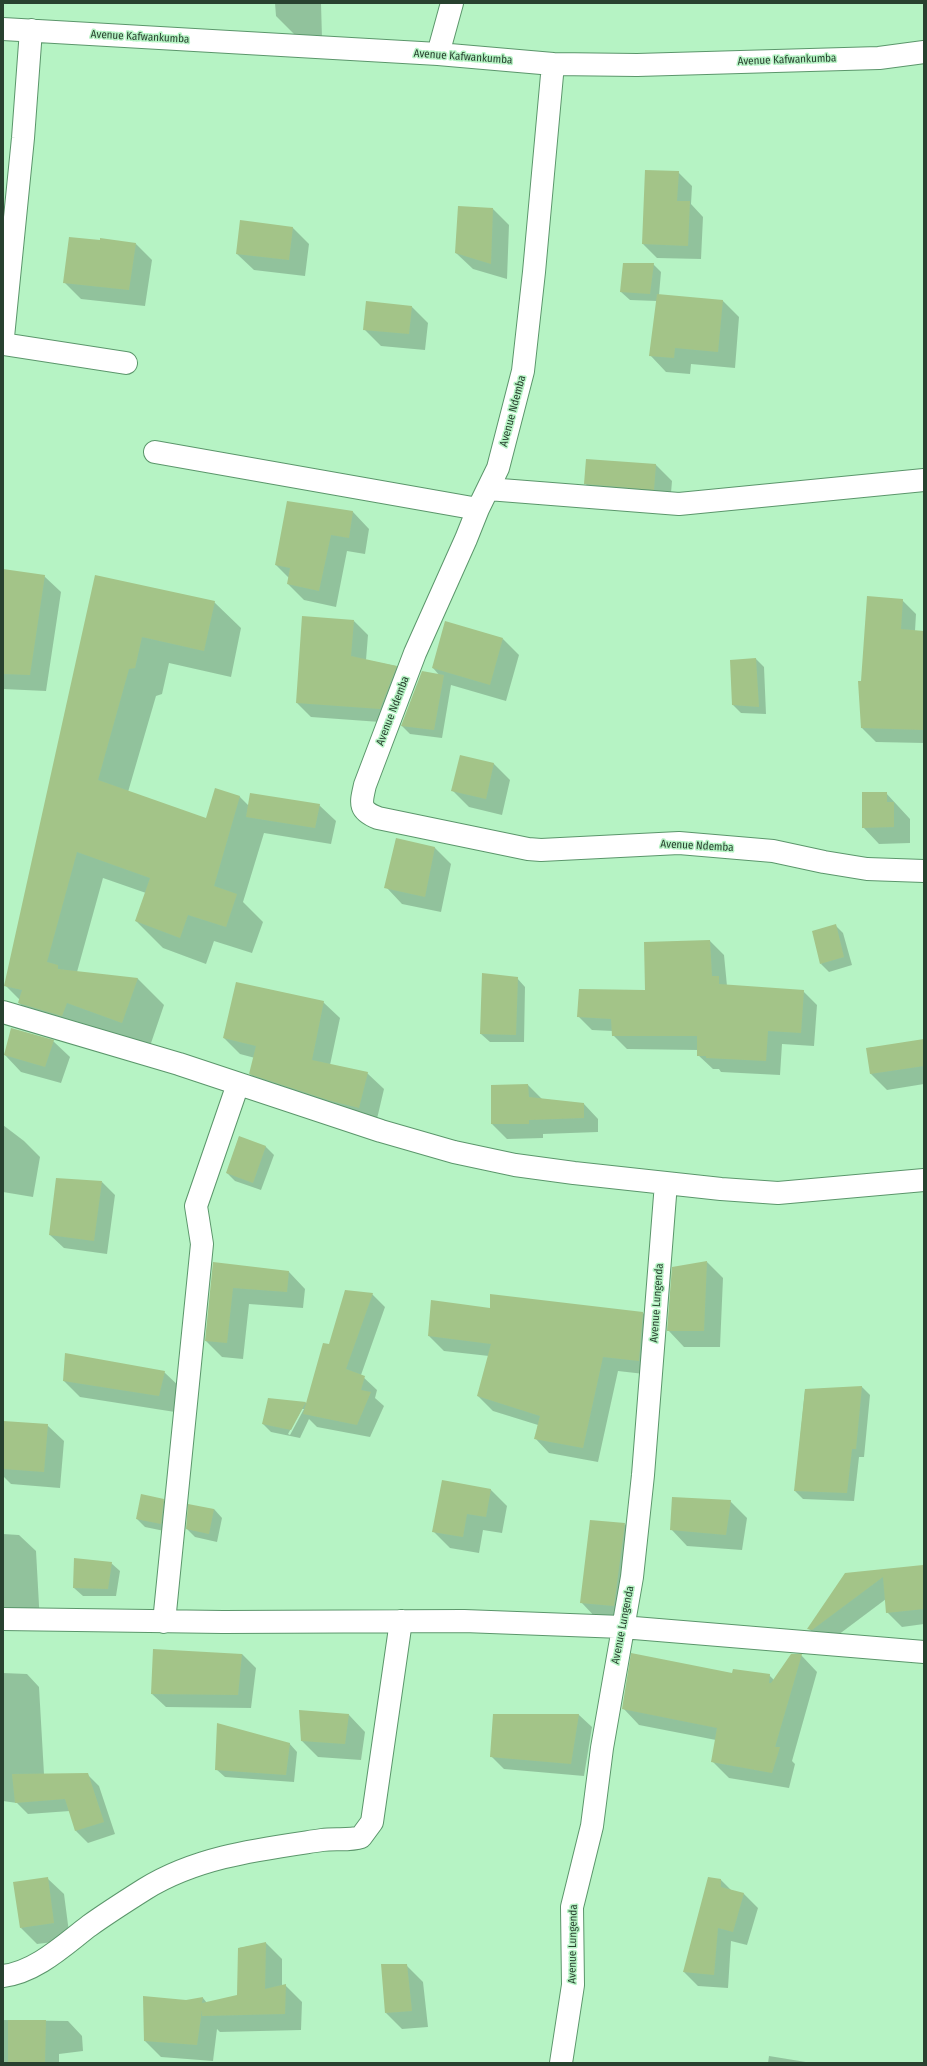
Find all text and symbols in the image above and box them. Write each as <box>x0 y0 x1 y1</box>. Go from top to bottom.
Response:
street label: Avenue Kafwankumba <box>90 28 190 46</box>
street label: Avenue Kafwankumba <box>413 47 513 67</box>
street label: Avenue Kafwankumba <box>737 52 837 68</box>
street label: Avenue Ndemba <box>497 374 529 448</box>
street label: Avenue Ndemba <box>374 674 412 748</box>
street label: Avenue Ndemba <box>660 837 734 855</box>
street label: Avenue Lungenda <box>648 1263 666 1343</box>
street label: Avenue Lungenda <box>609 1585 637 1665</box>
street label: Avenue Lungenda <box>566 1904 580 1984</box>

